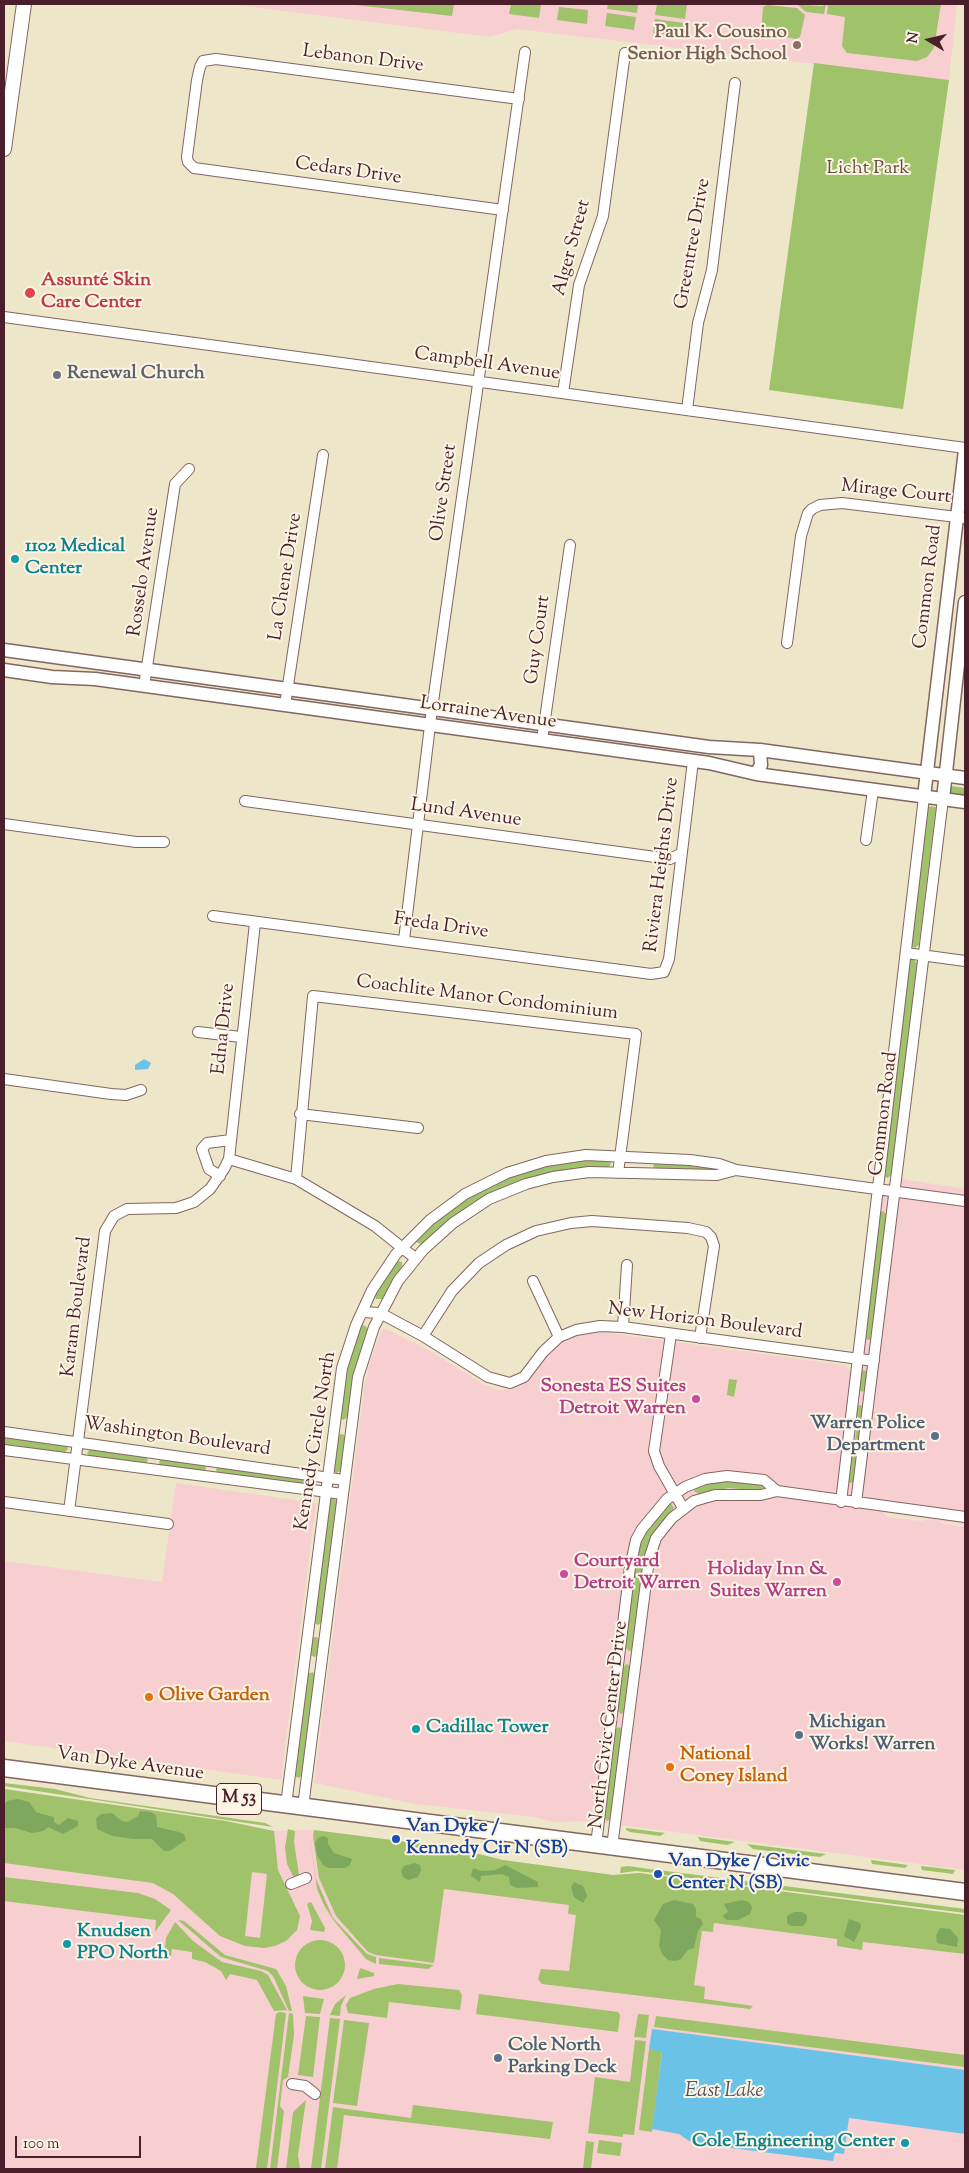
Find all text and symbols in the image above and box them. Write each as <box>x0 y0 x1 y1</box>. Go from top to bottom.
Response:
north arrow <box>904 15 954 65</box>
place label: Paul K. Cousino Senior High School <box>627 23 787 67</box>
text: N <box>903 31 925 45</box>
marker: Paul K. Cousino Senior High School <box>791 39 803 51</box>
street label: Lebanon Drive <box>301 41 425 79</box>
street label: Cedars Drive <box>293 153 403 191</box>
park label: Licht Park <box>826 159 910 181</box>
street label: Greentree Drive <box>671 177 717 311</box>
street label: Alger Street <box>549 197 597 299</box>
place label: Assunté Skin Care Center <box>41 271 151 315</box>
marker: Assunté Skin Care Center <box>23 286 37 300</box>
street label: Campbell Avenue <box>413 343 561 387</box>
place label: Renewal Church <box>67 364 205 386</box>
marker: Renewal Church <box>51 369 63 381</box>
street label: Olive Street <box>427 443 463 543</box>
street label: Mirage Court <box>840 476 952 510</box>
street label: Rosselo Avenue <box>125 506 165 638</box>
street label: La Chene Drive <box>266 511 308 643</box>
street label: Common Road <box>910 524 948 650</box>
place label: 1102 Medical Center <box>25 537 125 581</box>
marker: 1102 Medical Center <box>9 553 21 565</box>
street label: Guy Court <box>521 594 557 686</box>
street label: Lorraine Avenue <box>418 693 558 735</box>
street label: Riviera Heights Drive <box>641 776 685 954</box>
street label: Lund Avenue <box>409 795 523 833</box>
street label: Freda Drive <box>392 909 490 945</box>
street label: Coachlite Manor Condominium <box>355 972 619 1026</box>
street label: Edna Drive <box>209 982 241 1076</box>
street label: Common Road <box>866 1051 904 1177</box>
street label: Karam Boulevard <box>58 1236 98 1378</box>
street label: New Horizon Boulevard <box>606 1299 804 1345</box>
street label: Kennedy Circle North <box>292 1350 342 1532</box>
place label: Sonesta ES Suites Detroit Warren <box>540 1377 686 1421</box>
marker: Sonesta ES Suites Detroit Warren <box>690 1393 702 1405</box>
street label: Washington Boulevard <box>82 1414 272 1462</box>
place label: Warren Police Department <box>810 1414 925 1458</box>
marker: Warren Police Department <box>929 1430 941 1442</box>
place label: Courtyard Detroit Warren <box>574 1552 700 1596</box>
place label: Holiday Inn & Suites Warren <box>708 1560 827 1604</box>
marker: Courtyard Detroit Warren <box>558 1568 570 1580</box>
marker: Holiday Inn & Suites Warren <box>831 1576 843 1588</box>
street label: North Civic Center Drive <box>586 1620 634 1830</box>
place label: Olive Garden <box>159 1686 270 1708</box>
marker: Olive Garden <box>143 1691 155 1703</box>
place label: Michigan Works! Warren <box>809 1713 936 1757</box>
place label: Cadillac Tower <box>426 1718 549 1740</box>
marker: Cadillac Tower <box>410 1723 422 1735</box>
marker: Michigan Works! Warren <box>793 1729 805 1741</box>
street label: Van Dyke Avenue <box>55 1743 205 1787</box>
place label: National Coney Island <box>680 1745 788 1789</box>
marker: National Coney Island <box>664 1761 676 1773</box>
road number: M 53 <box>216 1784 262 1815</box>
place label: Van Dyke / Kennedy Cir N (SB) <box>406 1817 568 1861</box>
marker: Van Dyke / Kennedy Cir N (SB) <box>390 1833 402 1845</box>
place label: Van Dyke / Civic Center N (SB) <box>668 1852 810 1896</box>
marker: Van Dyke / Civic Center N (SB) <box>652 1868 664 1880</box>
place label: Knudsen PPO North <box>77 1922 169 1966</box>
marker: Knudsen PPO North <box>61 1938 73 1950</box>
place label: Cole North Parking Deck <box>508 2036 617 2080</box>
marker: Cole North Parking Deck <box>492 2052 504 2064</box>
water label: East Lake <box>685 2081 763 2105</box>
scale bar <box>18 2126 144 2158</box>
place label: Cole Engineering Center <box>692 2132 895 2154</box>
text: 100 m <box>23 2134 59 2155</box>
marker: Cole Engineering Center <box>899 2137 911 2149</box>

